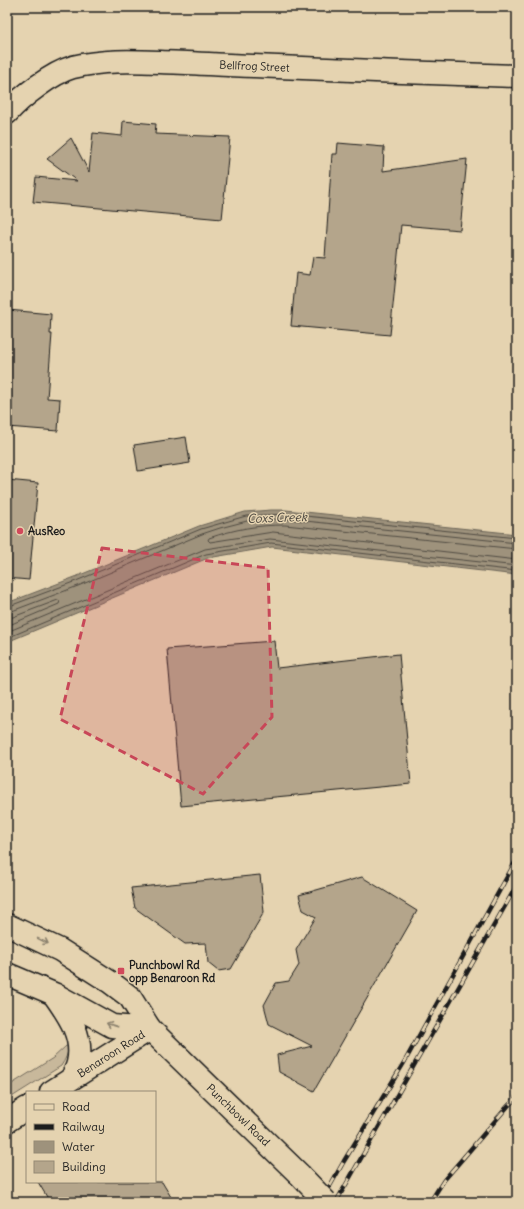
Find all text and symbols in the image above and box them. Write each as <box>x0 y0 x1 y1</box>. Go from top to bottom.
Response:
street label: Bellfrog Street <box>219 58 290 75</box>
water label: Coxs Creek <box>247 509 308 526</box>
place label: AusReo <box>28 524 65 538</box>
marker: AusReo <box>15 526 25 536</box>
one-way arrow <box>36 938 48 945</box>
place label: Punchbowl Rd opp Benaroon Rd <box>129 958 216 986</box>
marker: Punchbowl Rd opp Benaroon Rd <box>116 966 126 976</box>
one-way arrow <box>106 1021 119 1028</box>
street label: Benaroon Road <box>74 1027 148 1081</box>
street label: Punchbowl Road <box>204 1081 273 1149</box>
legend <box>26 1091 156 1183</box>
text: Road <box>62 1099 90 1114</box>
text: Railway <box>62 1119 105 1134</box>
text: Water <box>62 1139 95 1154</box>
text: Building <box>62 1159 106 1174</box>

